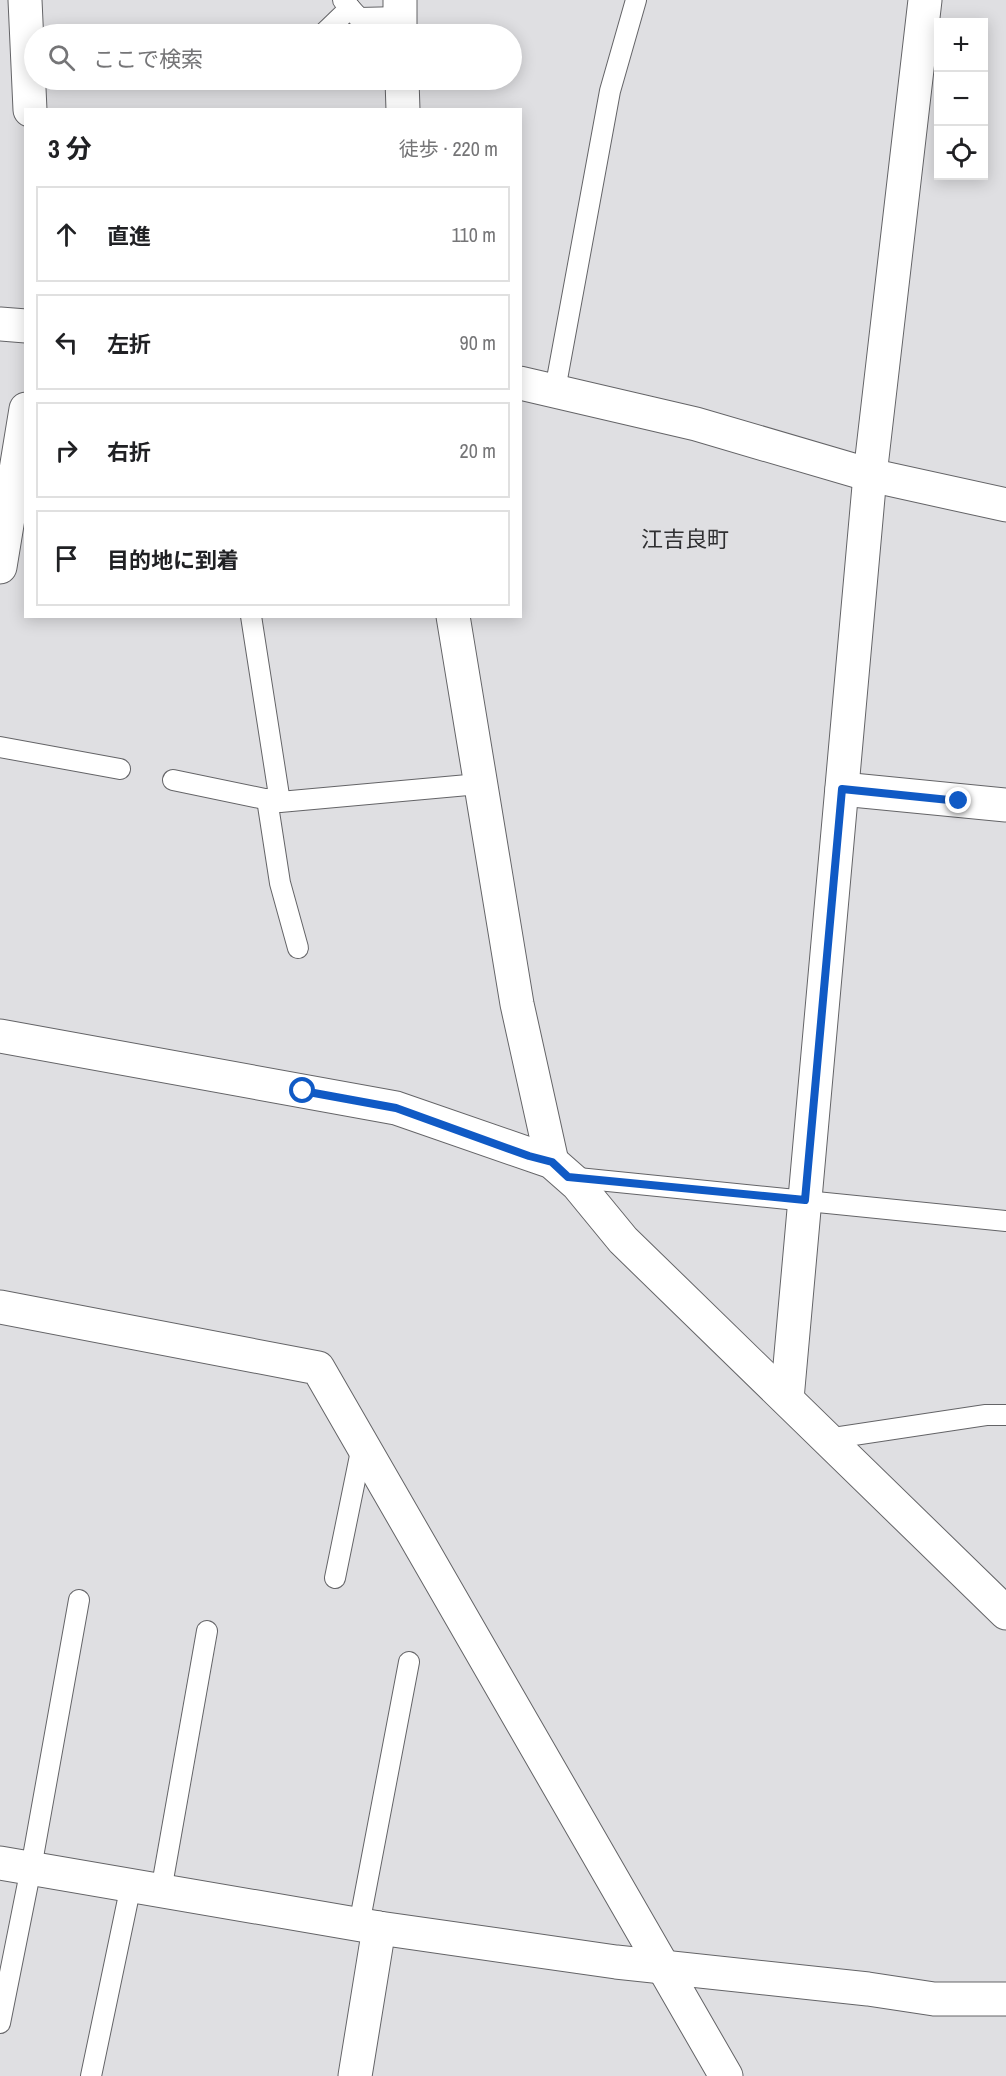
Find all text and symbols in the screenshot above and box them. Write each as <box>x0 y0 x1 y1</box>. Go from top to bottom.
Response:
map controls <box>934 18 988 180</box>
button: + <box>934 18 988 72</box>
search box <box>24 24 522 90</box>
icon: search <box>45 41 78 74</box>
text: ここで検索 <box>93 44 203 74</box>
button: − <box>934 72 988 126</box>
button: locate <box>934 126 988 180</box>
text: 3 分 <box>48 131 92 166</box>
text: 徒歩 · 220 m <box>399 135 498 162</box>
icon: ahead <box>50 218 83 251</box>
text: 直進 <box>107 221 151 251</box>
text: 110 m <box>452 221 496 248</box>
icon: left <box>50 326 83 359</box>
text: 左折 <box>107 329 151 359</box>
text: 90 m <box>460 329 496 356</box>
icon: right <box>50 434 83 467</box>
text: 右折 <box>107 437 151 467</box>
text: 20 m <box>460 437 496 464</box>
district label: 江吉良町 <box>641 524 729 554</box>
icon: arrive <box>50 542 83 575</box>
text: 目的地に到着 <box>107 545 239 575</box>
route end <box>945 787 971 813</box>
route start <box>289 1077 315 1103</box>

